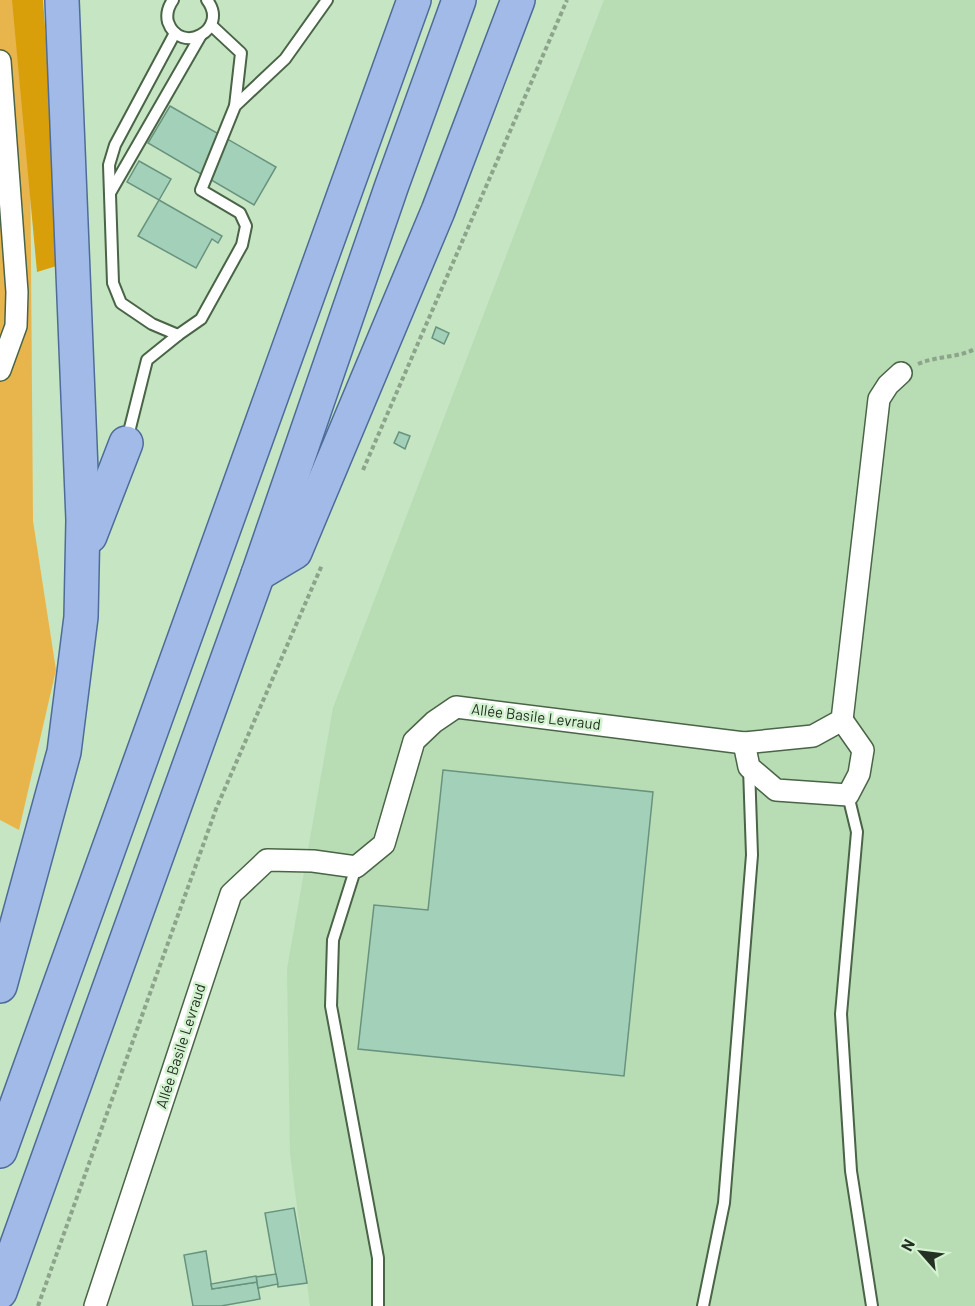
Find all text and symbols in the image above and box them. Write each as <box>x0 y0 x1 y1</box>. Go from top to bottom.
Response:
street label: Allée Basile Levraud <box>470 699 602 733</box>
street label: Allée Basile Levraud <box>151 981 209 1110</box>
north arrow <box>891 1222 951 1282</box>
text: N <box>896 1236 918 1254</box>

